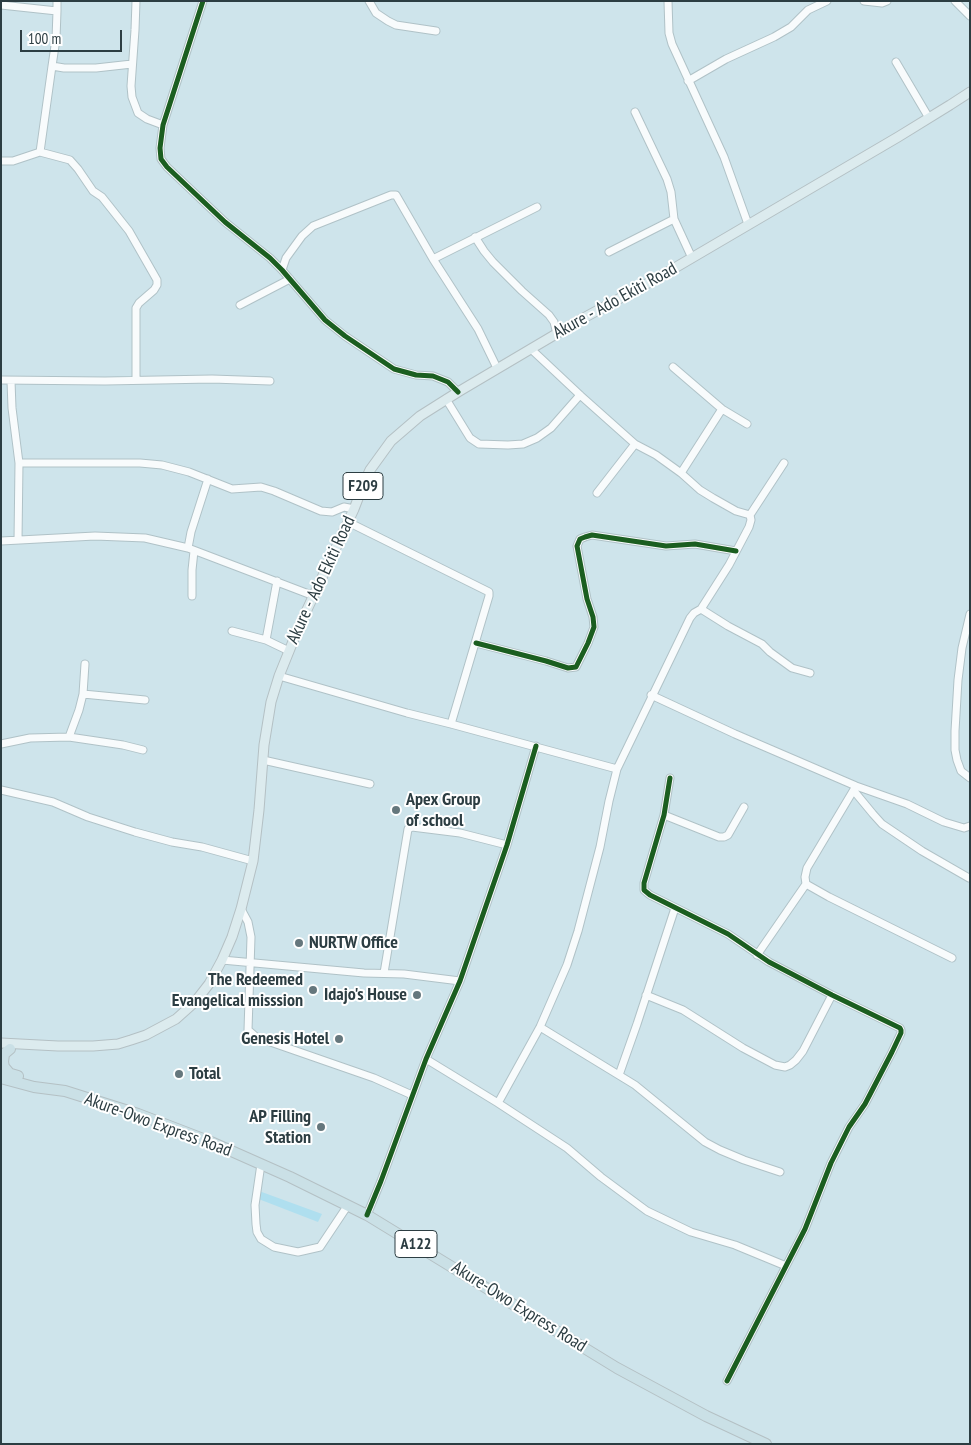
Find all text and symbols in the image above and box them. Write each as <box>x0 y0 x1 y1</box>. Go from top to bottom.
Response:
scale bar <box>22 20 125 52</box>
text: 100 m <box>28 29 61 48</box>
street label: Akure - Ado Ekiti Road <box>549 258 681 344</box>
road number: F209 <box>343 472 383 500</box>
street label: Akure - Ado Ekiti Road <box>282 513 360 647</box>
place label: Apex Group of school <box>406 789 480 832</box>
marker: Apex Group of school <box>390 804 402 816</box>
place label: NURTW Office <box>309 932 398 954</box>
marker: NURTW Office <box>293 937 305 949</box>
place label: The Redeemed Evangelical misssion <box>172 969 303 1012</box>
marker: The Redeemed Evangelical misssion <box>307 984 319 996</box>
place label: Idajo's House <box>324 984 407 1006</box>
marker: Idajo's House <box>411 989 423 1001</box>
place label: Genesis Hotel <box>241 1028 329 1050</box>
marker: Genesis Hotel <box>333 1033 345 1045</box>
place label: Total <box>189 1063 221 1085</box>
marker: Total <box>173 1068 185 1080</box>
street label: Akure-Owo Express Road <box>82 1088 234 1162</box>
place label: AP Filling Station <box>249 1106 311 1148</box>
marker: AP Filling Station <box>315 1121 327 1133</box>
road number: A122 <box>395 1230 437 1258</box>
street label: Akure-Owo Express Road <box>448 1257 590 1357</box>

